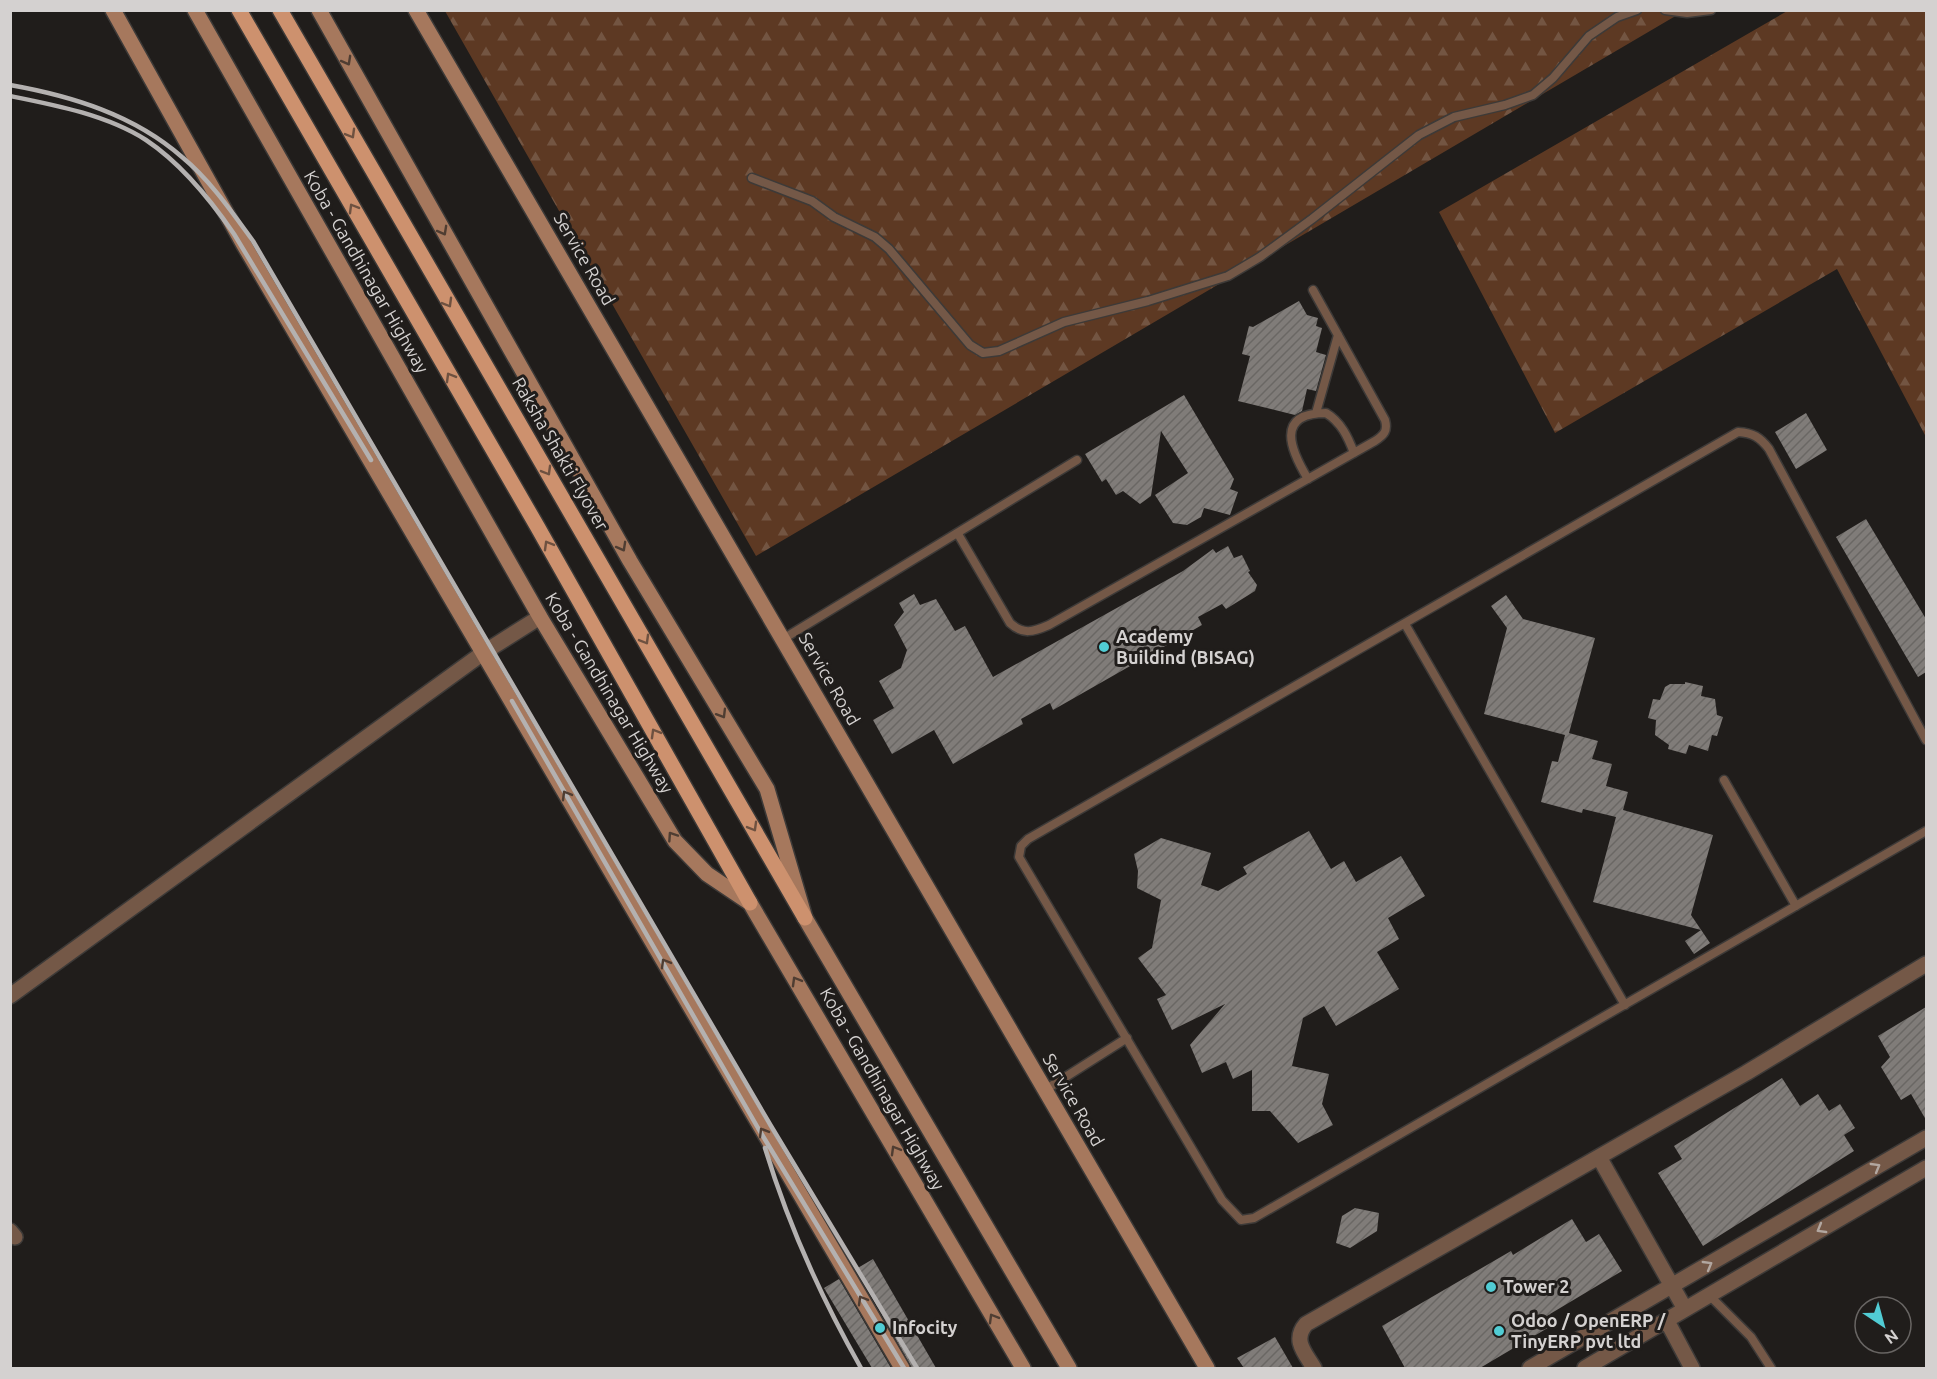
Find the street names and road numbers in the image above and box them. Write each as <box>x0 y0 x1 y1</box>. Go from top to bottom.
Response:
street label: Koba - Gandhinagar Highway <box>301 167 433 377</box>
street label: Service Road <box>550 209 619 308</box>
street label: Raksha Shakti Flyover <box>509 373 613 534</box>
street label: Koba - Gandhinagar Highway <box>542 588 678 797</box>
street label: Service Road <box>795 629 864 728</box>
street label: Koba - Gandhinagar Highway <box>817 984 949 1194</box>
street label: Service Road <box>1039 1050 1108 1149</box>

